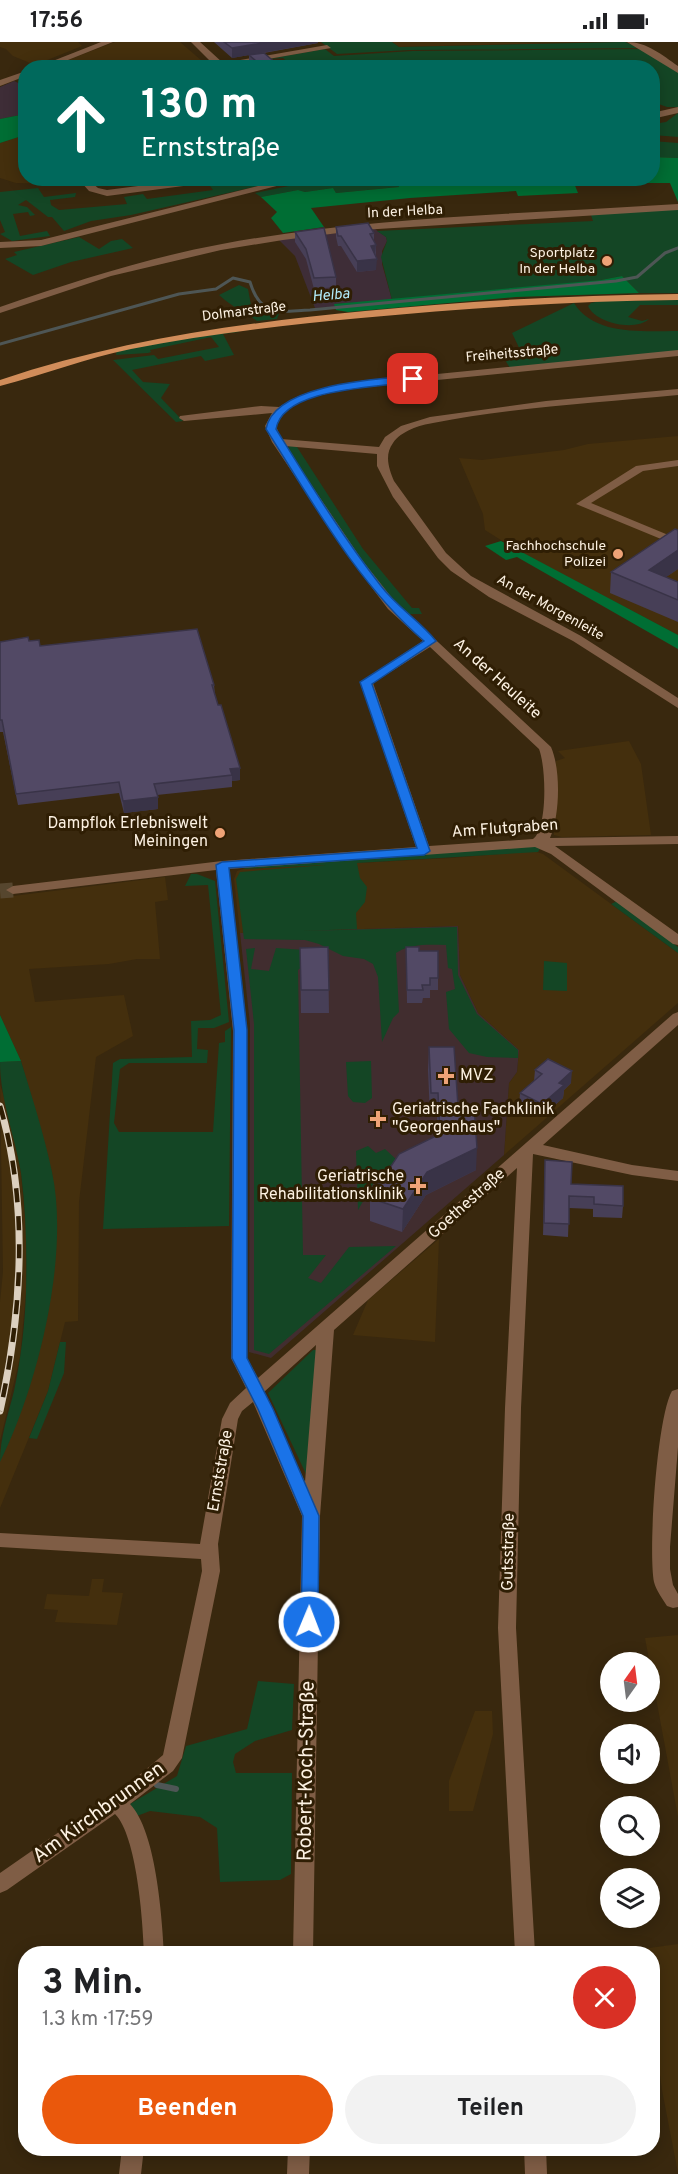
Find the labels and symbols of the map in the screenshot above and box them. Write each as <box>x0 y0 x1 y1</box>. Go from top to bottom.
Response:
street label: In der Helba <box>367 202 443 222</box>
place label: Sportplatz In der Helba <box>519 245 595 278</box>
marker: Sportplatz In der Helba <box>600 254 614 268</box>
water label: Helba <box>311 285 351 307</box>
street label: Dolmarstraße <box>201 298 287 326</box>
street label: Freiheitsstraße <box>465 341 559 367</box>
pin <box>387 353 438 404</box>
place label: Fachhochschule Polizei <box>505 538 606 571</box>
marker: Fachhochschule Polizei <box>611 547 625 561</box>
street label: An der Morgenleite <box>493 572 607 644</box>
street label: An der Heuleite <box>449 634 545 724</box>
place label: Dampflok Erlebniswelt Meiningen <box>47 814 208 852</box>
street label: Am Flutgraben <box>451 815 559 843</box>
marker: Dampflok Erlebniswelt Meiningen <box>213 826 227 840</box>
place label: MVZ <box>460 1066 494 1086</box>
marker: MVZ <box>437 1067 455 1085</box>
place label: Geriatrische Fachklinik "Georgenhaus" <box>392 1100 554 1138</box>
marker: Geriatrische Fachklinik "Georgenhaus" <box>369 1110 387 1128</box>
street label: Goethestraße <box>424 1164 510 1244</box>
place label: Geriatrische Rehabilitationsklinik <box>259 1167 404 1205</box>
marker: Geriatrische Rehabilitationsklinik <box>409 1177 427 1195</box>
street label: Ernststraße <box>204 1429 238 1513</box>
street label: Gutsstraße <box>498 1513 520 1591</box>
position arrow <box>277 1590 341 1654</box>
north arrow <box>600 1652 660 1712</box>
street label: Robert-Koch-Straße <box>292 1681 322 1861</box>
street label: Am Kirchbrunnen <box>28 1756 170 1870</box>

